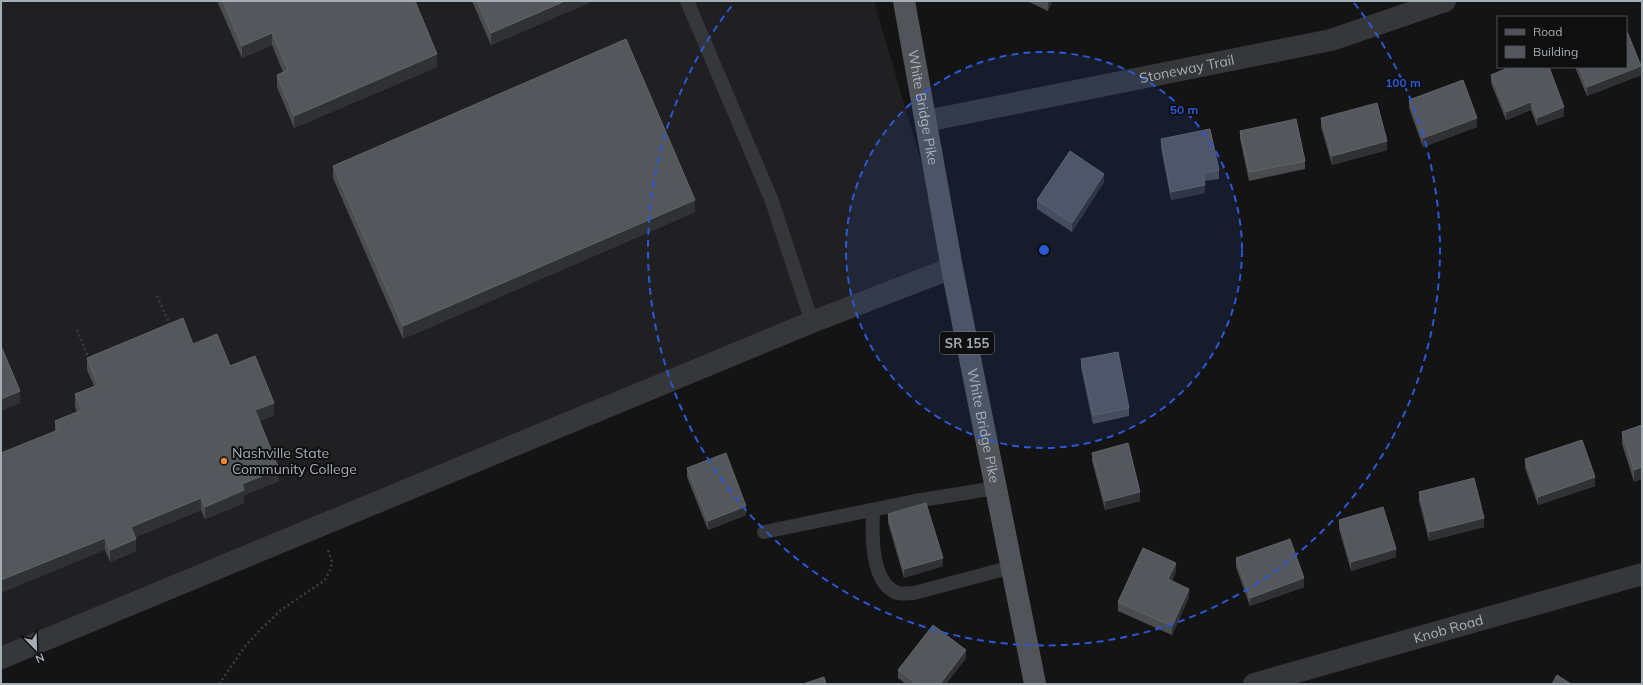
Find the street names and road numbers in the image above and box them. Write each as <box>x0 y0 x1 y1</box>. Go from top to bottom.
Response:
street label: White Bridge Pike <box>904 48 942 166</box>
street label: Stoneway Trail <box>1138 51 1236 87</box>
road number: SR 155 <box>940 332 994 354</box>
street label: White Bridge Pike <box>963 367 1004 485</box>
street label: Knob Road <box>1411 610 1485 647</box>

